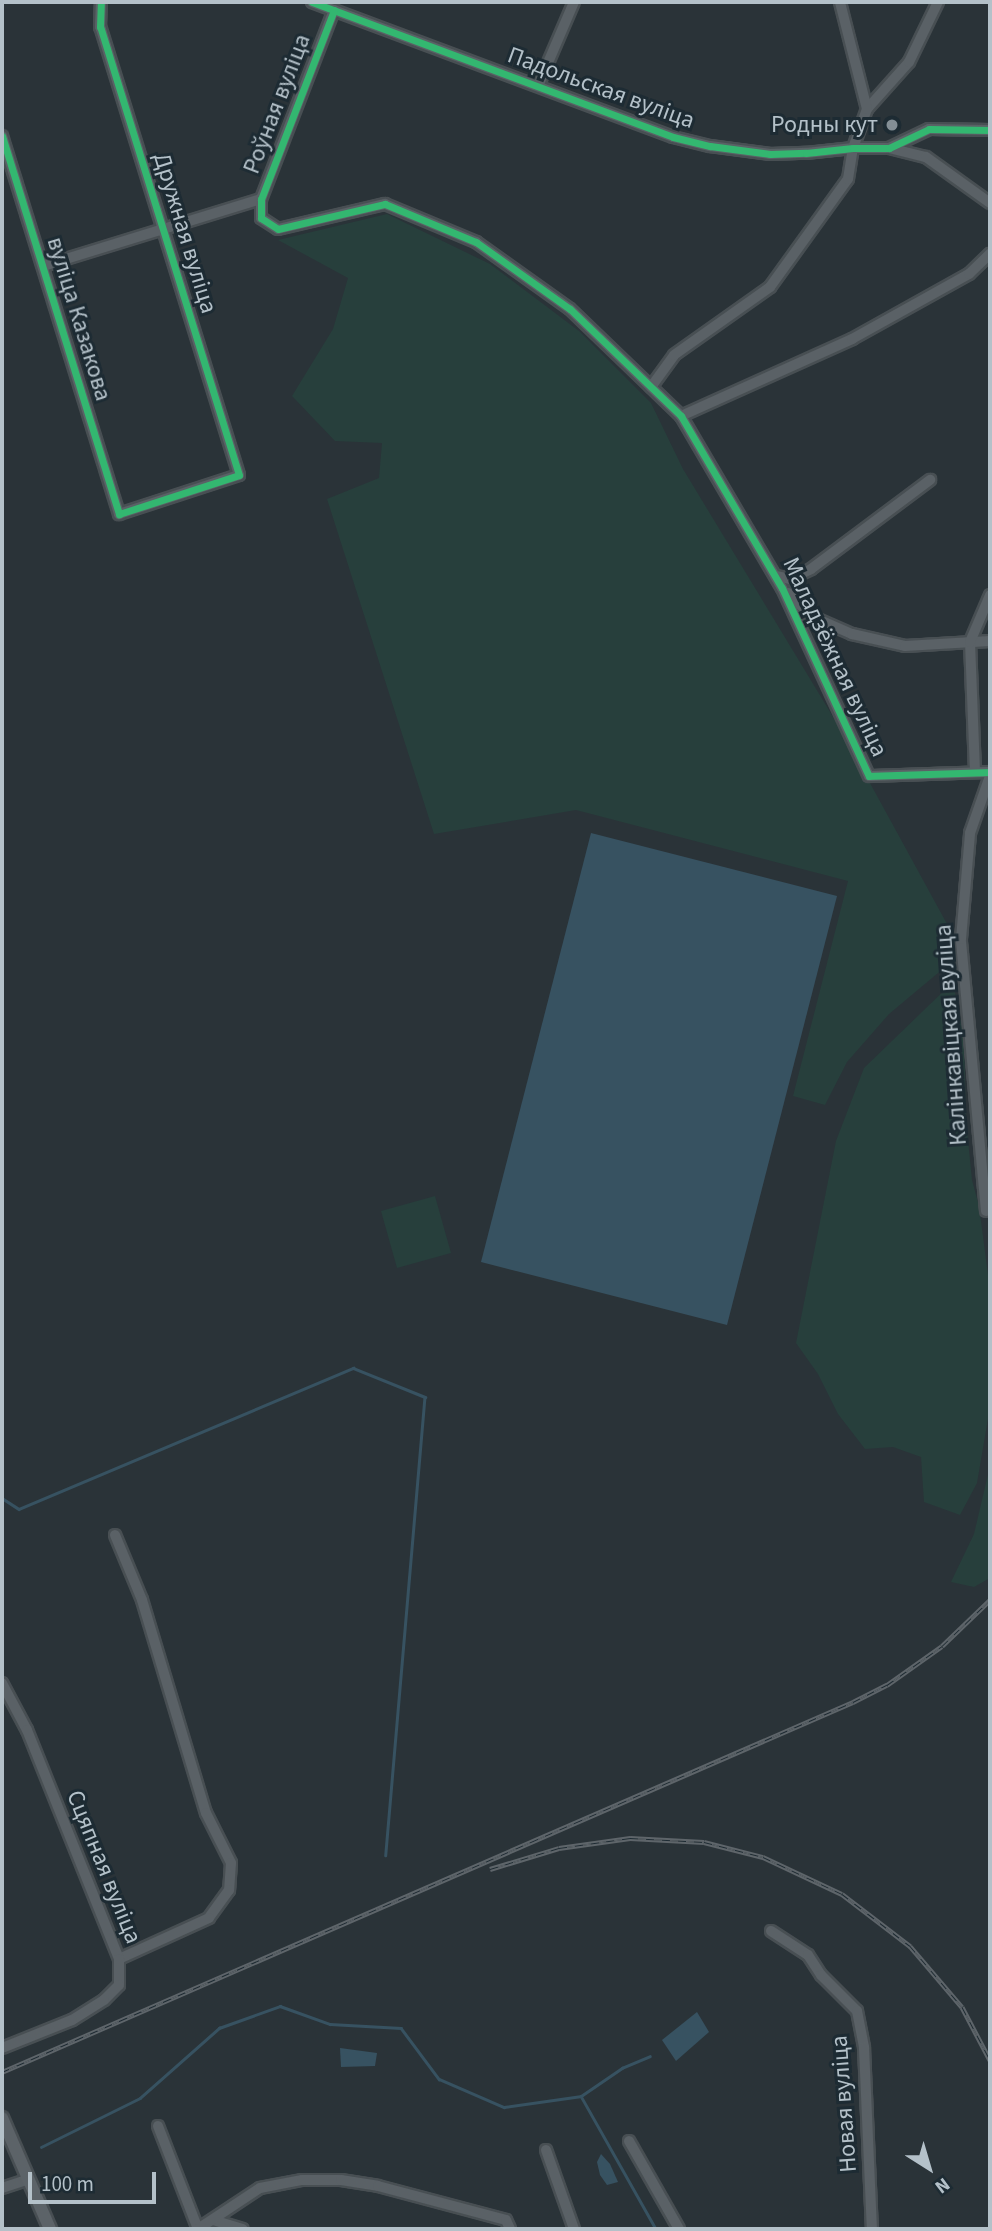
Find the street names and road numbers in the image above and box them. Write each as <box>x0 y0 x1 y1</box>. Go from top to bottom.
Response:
street label: Роўная вуліца <box>237 30 317 178</box>
street label: Падольская вуліца <box>503 41 699 135</box>
street label: Дружная вуліца <box>147 149 223 317</box>
street label: вуліца Казакова <box>40 234 118 404</box>
street label: Маладзёжная вуліца <box>776 553 894 761</box>
street label: Калінкавіцкая вуліца <box>929 923 973 1147</box>
street label: Сцяпная вуліца <box>60 1786 148 1948</box>
street label: Новая вуліца <box>825 2034 863 2174</box>

